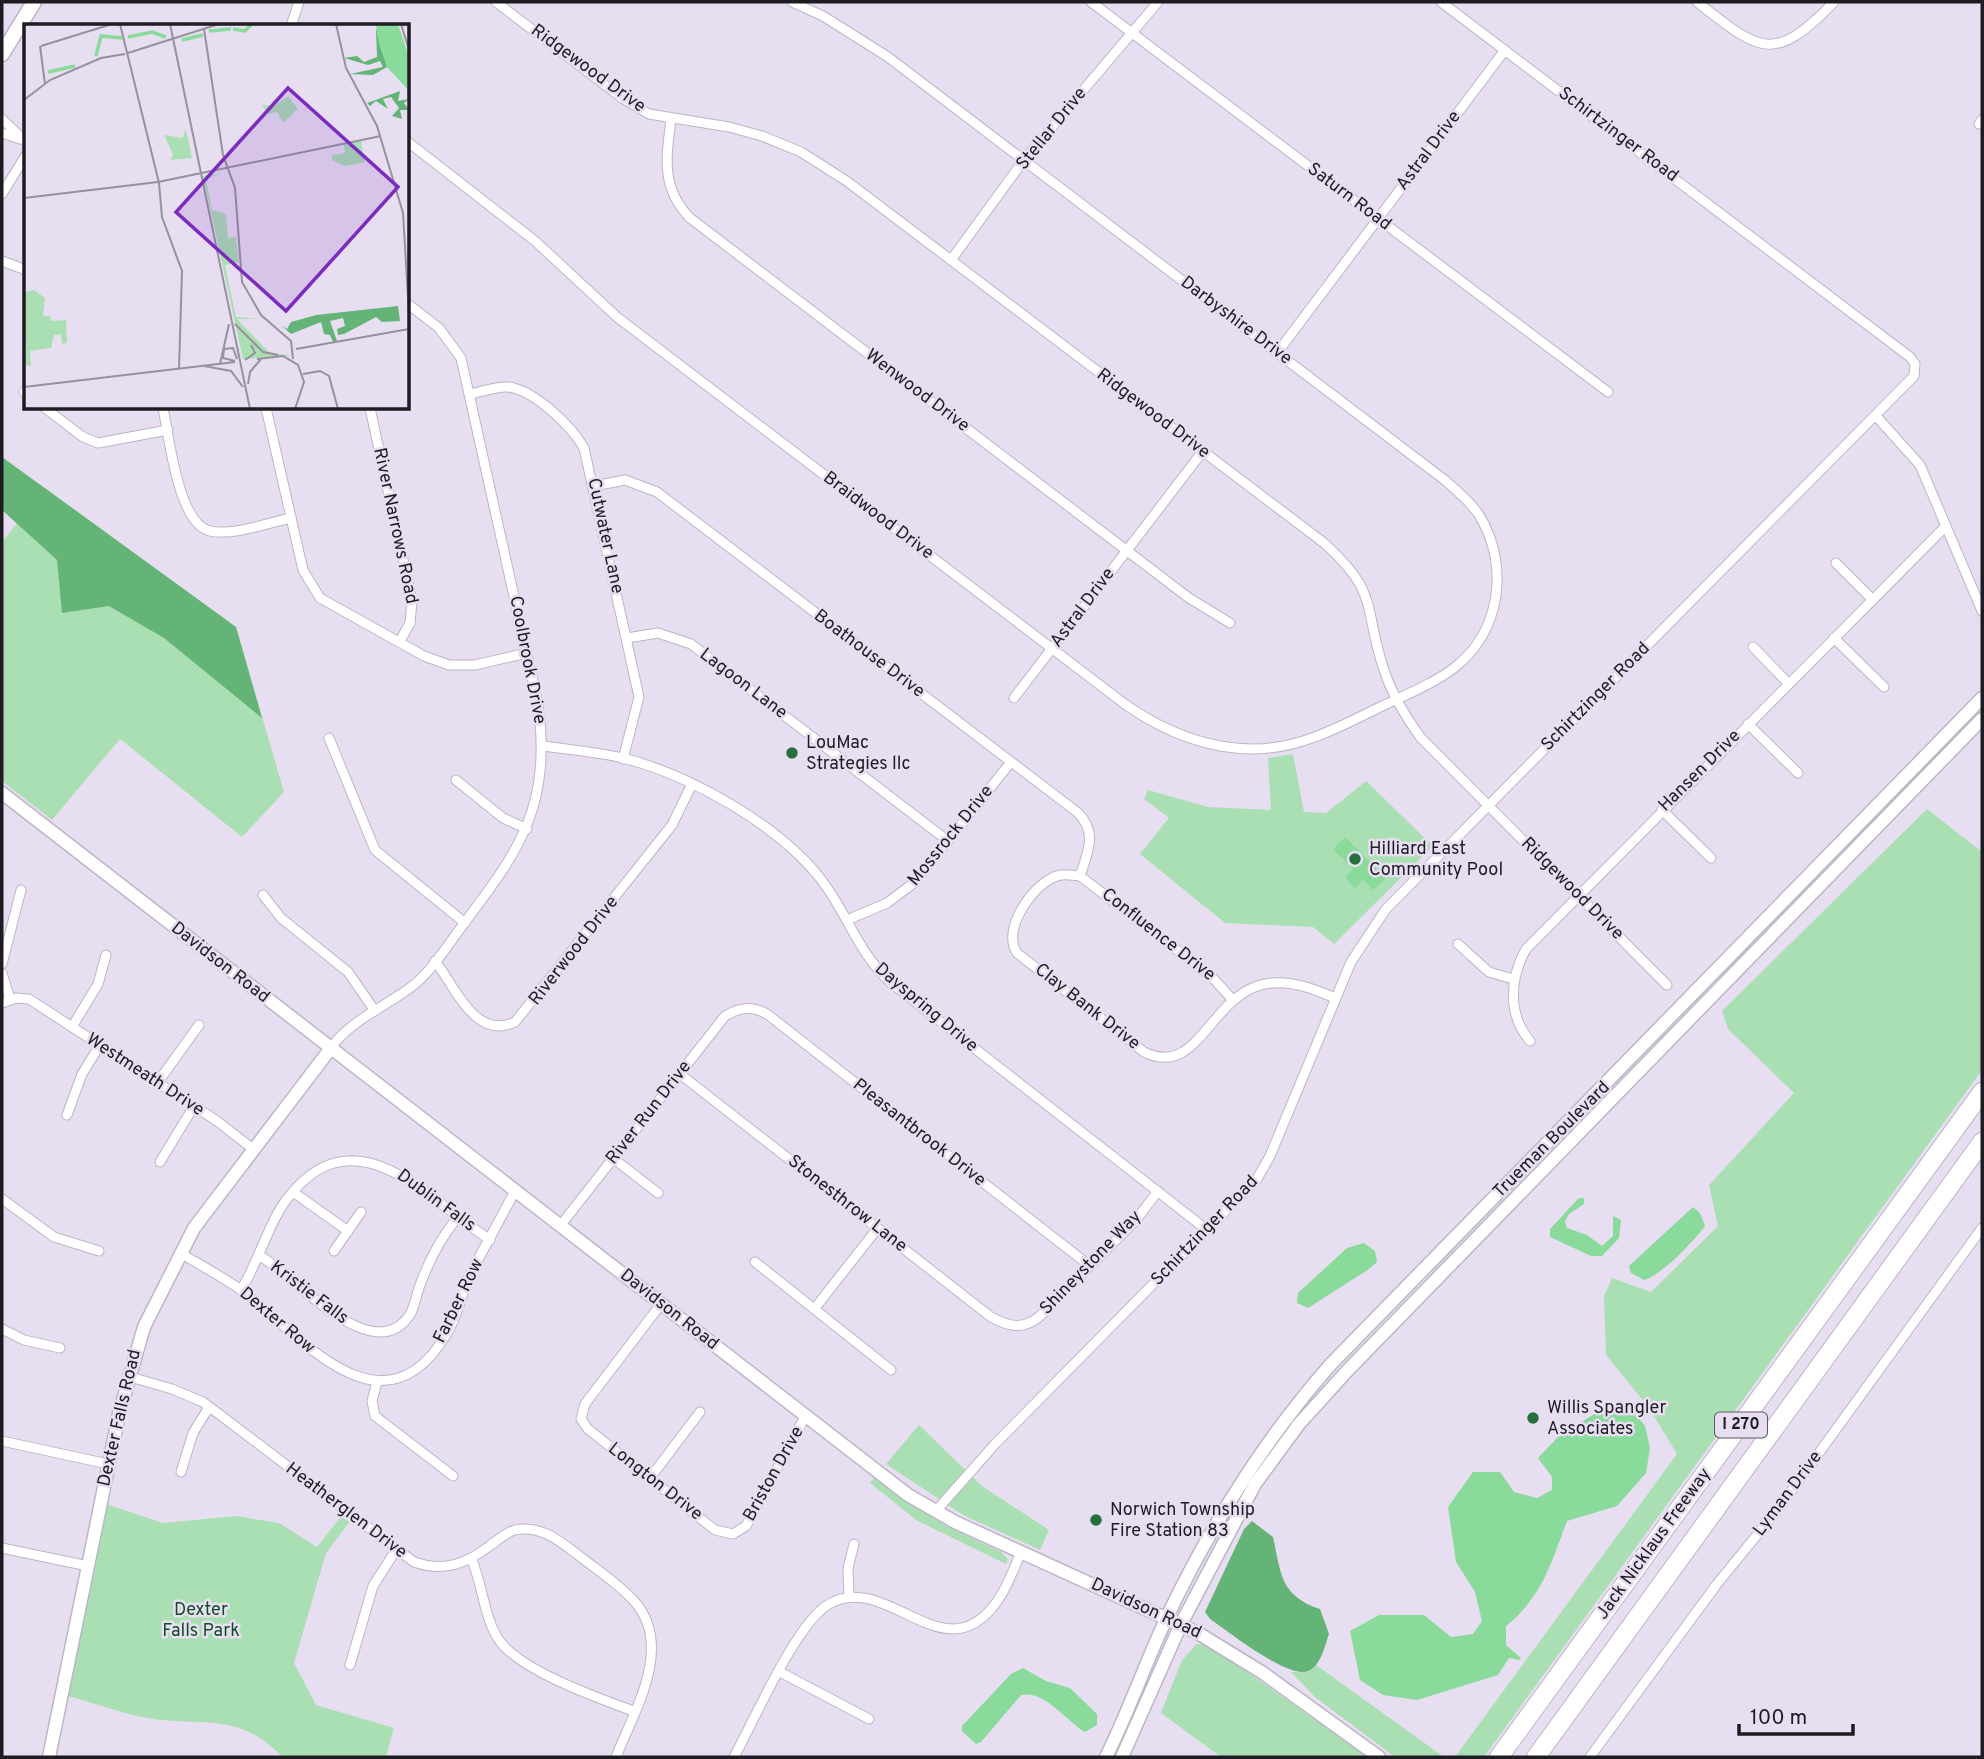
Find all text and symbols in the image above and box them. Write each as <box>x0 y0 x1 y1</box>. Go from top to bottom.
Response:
street label: Ridgewood Drive <box>526 20 650 118</box>
inset map <box>24 24 410 410</box>
street label: Schirtzinger Road <box>1553 82 1683 188</box>
street label: Stellar Drive <box>1012 83 1092 175</box>
street label: Astral Drive <box>1391 106 1467 196</box>
street label: Saturn Road <box>1302 158 1396 236</box>
street label: Darbyshire Drive <box>1176 271 1296 371</box>
street label: Wenwood Drive <box>860 344 974 438</box>
street label: Ridgewood Drive <box>1092 364 1214 464</box>
street label: River Narrows Road <box>367 446 423 606</box>
street label: Braidwood Drive <box>818 467 938 565</box>
street label: Cutwater Lane <box>582 476 628 596</box>
street label: Astral Drive <box>1045 563 1121 653</box>
street label: Coolbrook Drive <box>503 594 551 726</box>
street label: Boathouse Drive <box>809 605 929 703</box>
street label: Schirtzinger Road <box>1537 638 1655 756</box>
street label: Lagoon Lane <box>694 643 792 725</box>
street label: Hansen Drive <box>1654 725 1746 817</box>
place label: LouMac Strategies llc <box>806 732 910 776</box>
marker: LouMac Strategies llc <box>784 745 800 761</box>
street label: Mossrock Drive <box>903 781 999 891</box>
street label: Ridgewood Drive <box>1516 833 1628 945</box>
place label: Hilliard East Community Pool <box>1369 838 1503 882</box>
marker: Hilliard East Community Pool <box>1347 851 1363 867</box>
street label: Confluence Drive <box>1096 883 1220 987</box>
street label: Riverwood Drive <box>524 892 624 1010</box>
street label: Davidson Road <box>166 917 274 1009</box>
street label: Dayspring Drive <box>870 958 982 1058</box>
street label: Clay Bank Drive <box>1030 959 1144 1055</box>
street label: Westmeath Drive <box>82 1028 208 1122</box>
street label: River Run Drive <box>601 1056 697 1170</box>
street label: Pleasantbrook Drive <box>848 1074 990 1192</box>
street label: Trueman Boulevard <box>1489 1077 1615 1203</box>
street label: Stonesthrow Lane <box>783 1150 911 1258</box>
street label: Dublin Falls <box>392 1165 480 1237</box>
street label: Schirtzinger Road <box>1146 1171 1264 1291</box>
street label: Shineystone Way <box>1035 1206 1147 1320</box>
street label: Farber Row <box>429 1255 489 1347</box>
street label: Kristie Falls <box>265 1256 353 1330</box>
street label: Davidson Road <box>615 1264 723 1356</box>
street label: Dexter Row <box>234 1283 320 1360</box>
street label: Dexter Falls Road <box>93 1347 147 1489</box>
place label: Willis Spangler Associates <box>1547 1397 1666 1441</box>
marker: Willis Spangler Associates <box>1525 1410 1541 1426</box>
road number: I 270 <box>1715 1413 1767 1438</box>
street label: Briston Drive <box>738 1422 810 1526</box>
street label: Longton Drive <box>603 1438 707 1526</box>
street label: Lyman Drive <box>1748 1447 1828 1541</box>
street label: Heatherglen Drive <box>281 1458 411 1564</box>
street label: Jack Nicklaus Freeway <box>1591 1464 1717 1624</box>
place label: Norwich Township Fire Station 83 <box>1110 1499 1255 1543</box>
marker: Norwich Township Fire Station 83 <box>1088 1512 1104 1528</box>
street label: Davidson Road <box>1087 1573 1205 1645</box>
park label: Dexter Falls Park <box>162 1599 240 1643</box>
scale bar <box>1739 1692 1853 1736</box>
text: 100 m <box>1750 1705 1807 1732</box>

